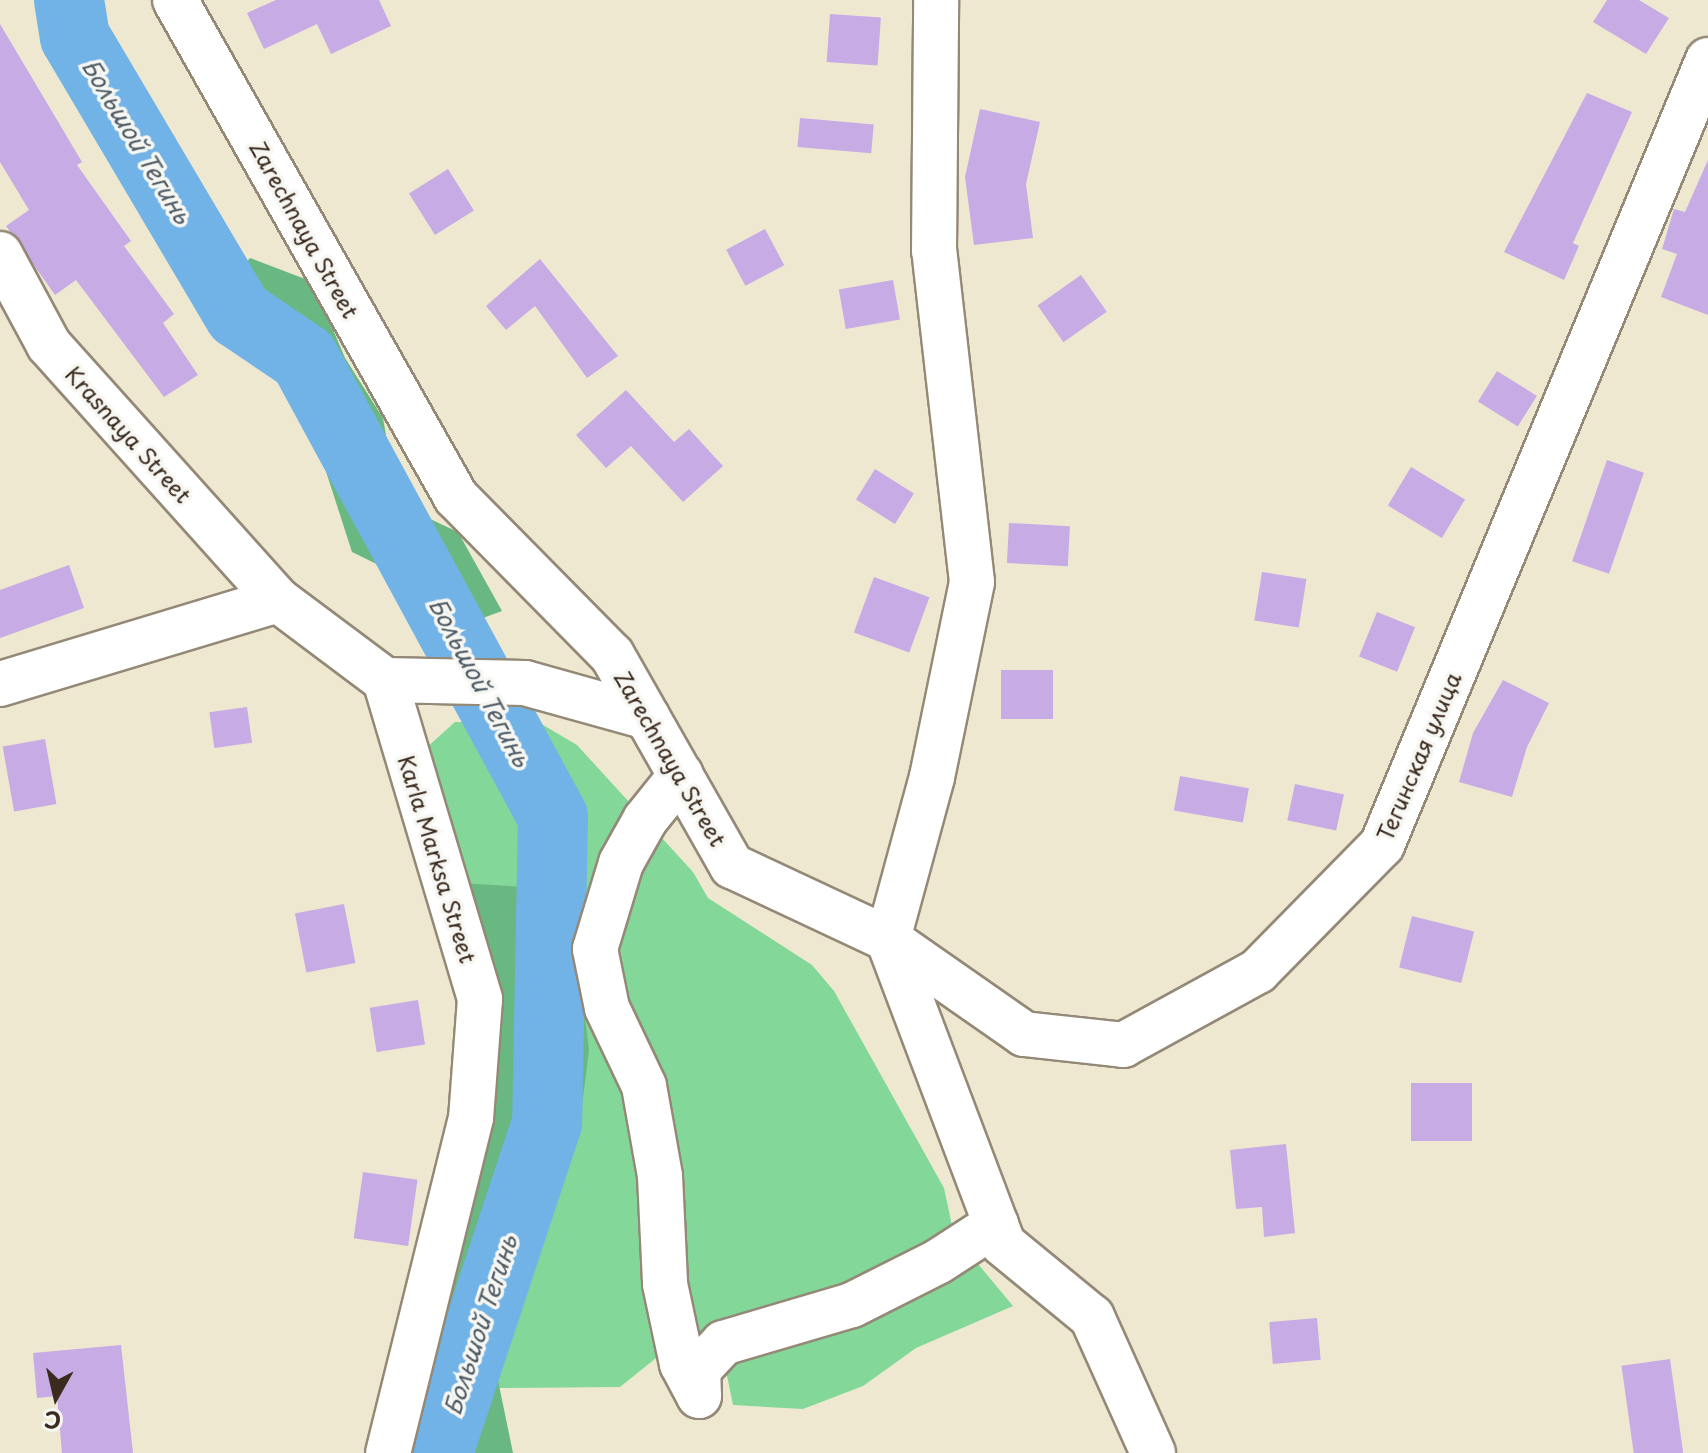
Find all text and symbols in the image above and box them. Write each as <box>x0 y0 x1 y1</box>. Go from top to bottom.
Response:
water label: Большой Тегинь <box>76 53 198 229</box>
street label: Zarechnaya Street <box>245 135 365 323</box>
street label: Krasnaya Street <box>61 360 197 508</box>
water label: Большой Тегинь <box>423 592 537 772</box>
street label: Zarechnaya Street <box>610 665 732 851</box>
street label: Тегинская улица <box>1370 667 1466 845</box>
street label: Karla Marksa Street <box>393 751 483 967</box>
water label: Большой Тегинь <box>437 1231 523 1419</box>
north arrow <box>16 1357 96 1437</box>
text: С <box>42 1404 63 1439</box>

